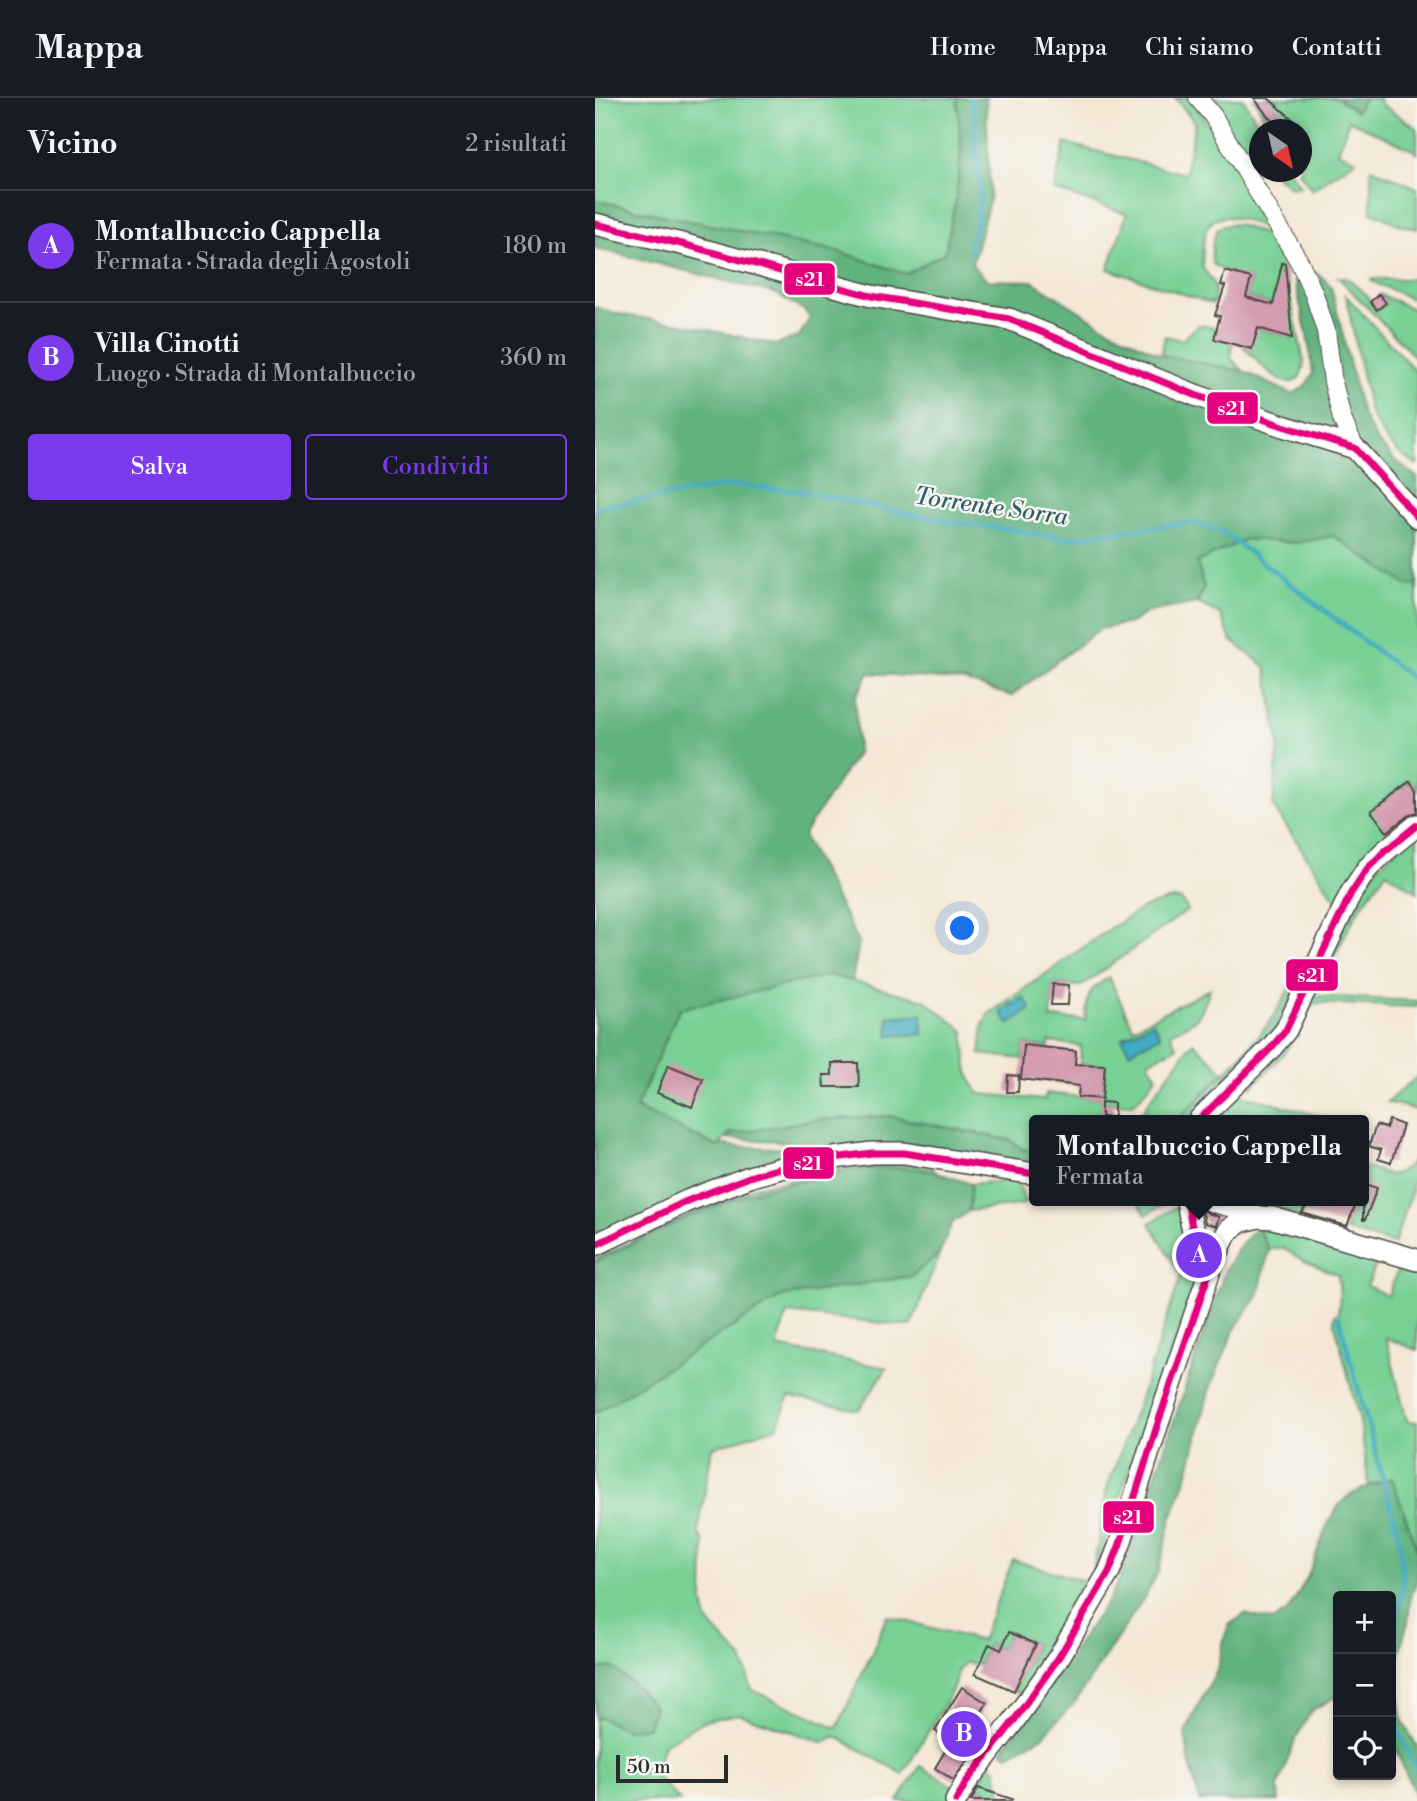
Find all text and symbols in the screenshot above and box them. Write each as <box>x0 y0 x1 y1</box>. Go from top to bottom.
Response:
text: Mappa <box>35 28 143 69</box>
text: Home <box>930 33 996 63</box>
text: Mappa <box>1034 33 1107 63</box>
text: Chi siamo <box>1145 33 1254 63</box>
text: Contatti <box>1292 33 1382 63</box>
north arrow <box>1249 119 1312 182</box>
text: Vicino <box>28 125 118 163</box>
text: 2 risultati <box>465 130 567 158</box>
text: Montalbuccio Cappella <box>95 216 381 248</box>
text: A <box>43 232 59 260</box>
text: 180 m <box>503 232 567 260</box>
text: Fermata · Strada degli Agostoli <box>95 248 411 276</box>
line badge: s21 <box>783 262 836 296</box>
text: s21 <box>795 268 825 292</box>
text: Villa Cinotti <box>95 328 240 360</box>
text: B <box>42 344 60 372</box>
text: 360 m <box>500 344 567 372</box>
text: Luogo · Strada di Montalbuccio <box>95 360 416 388</box>
line badge: s21 <box>1206 391 1259 425</box>
text: s21 <box>1217 397 1247 421</box>
button: Salva <box>28 434 291 500</box>
button: Condividi <box>305 434 567 500</box>
water label: Torrente Sorra <box>912 481 1070 533</box>
your location <box>945 911 979 945</box>
line badge: s21 <box>1285 958 1339 992</box>
text: s21 <box>1297 964 1327 988</box>
popup <box>1029 1115 1369 1206</box>
text: Montalbuccio Cappella <box>1056 1131 1342 1163</box>
line badge: s21 <box>782 1146 835 1180</box>
text: s21 <box>793 1152 823 1176</box>
text: Fermata <box>1056 1163 1144 1191</box>
pin: A <box>1176 1229 1222 1281</box>
line badge: s21 <box>1102 1500 1155 1534</box>
text: s21 <box>1113 1506 1143 1530</box>
map controls <box>1333 1591 1396 1780</box>
button: + <box>1333 1591 1396 1654</box>
button: − <box>1333 1654 1396 1717</box>
pin: B <box>941 1708 987 1760</box>
button: locate <box>1333 1717 1396 1780</box>
scale bar <box>616 1752 728 1784</box>
text: 50 m <box>627 1755 671 1779</box>

